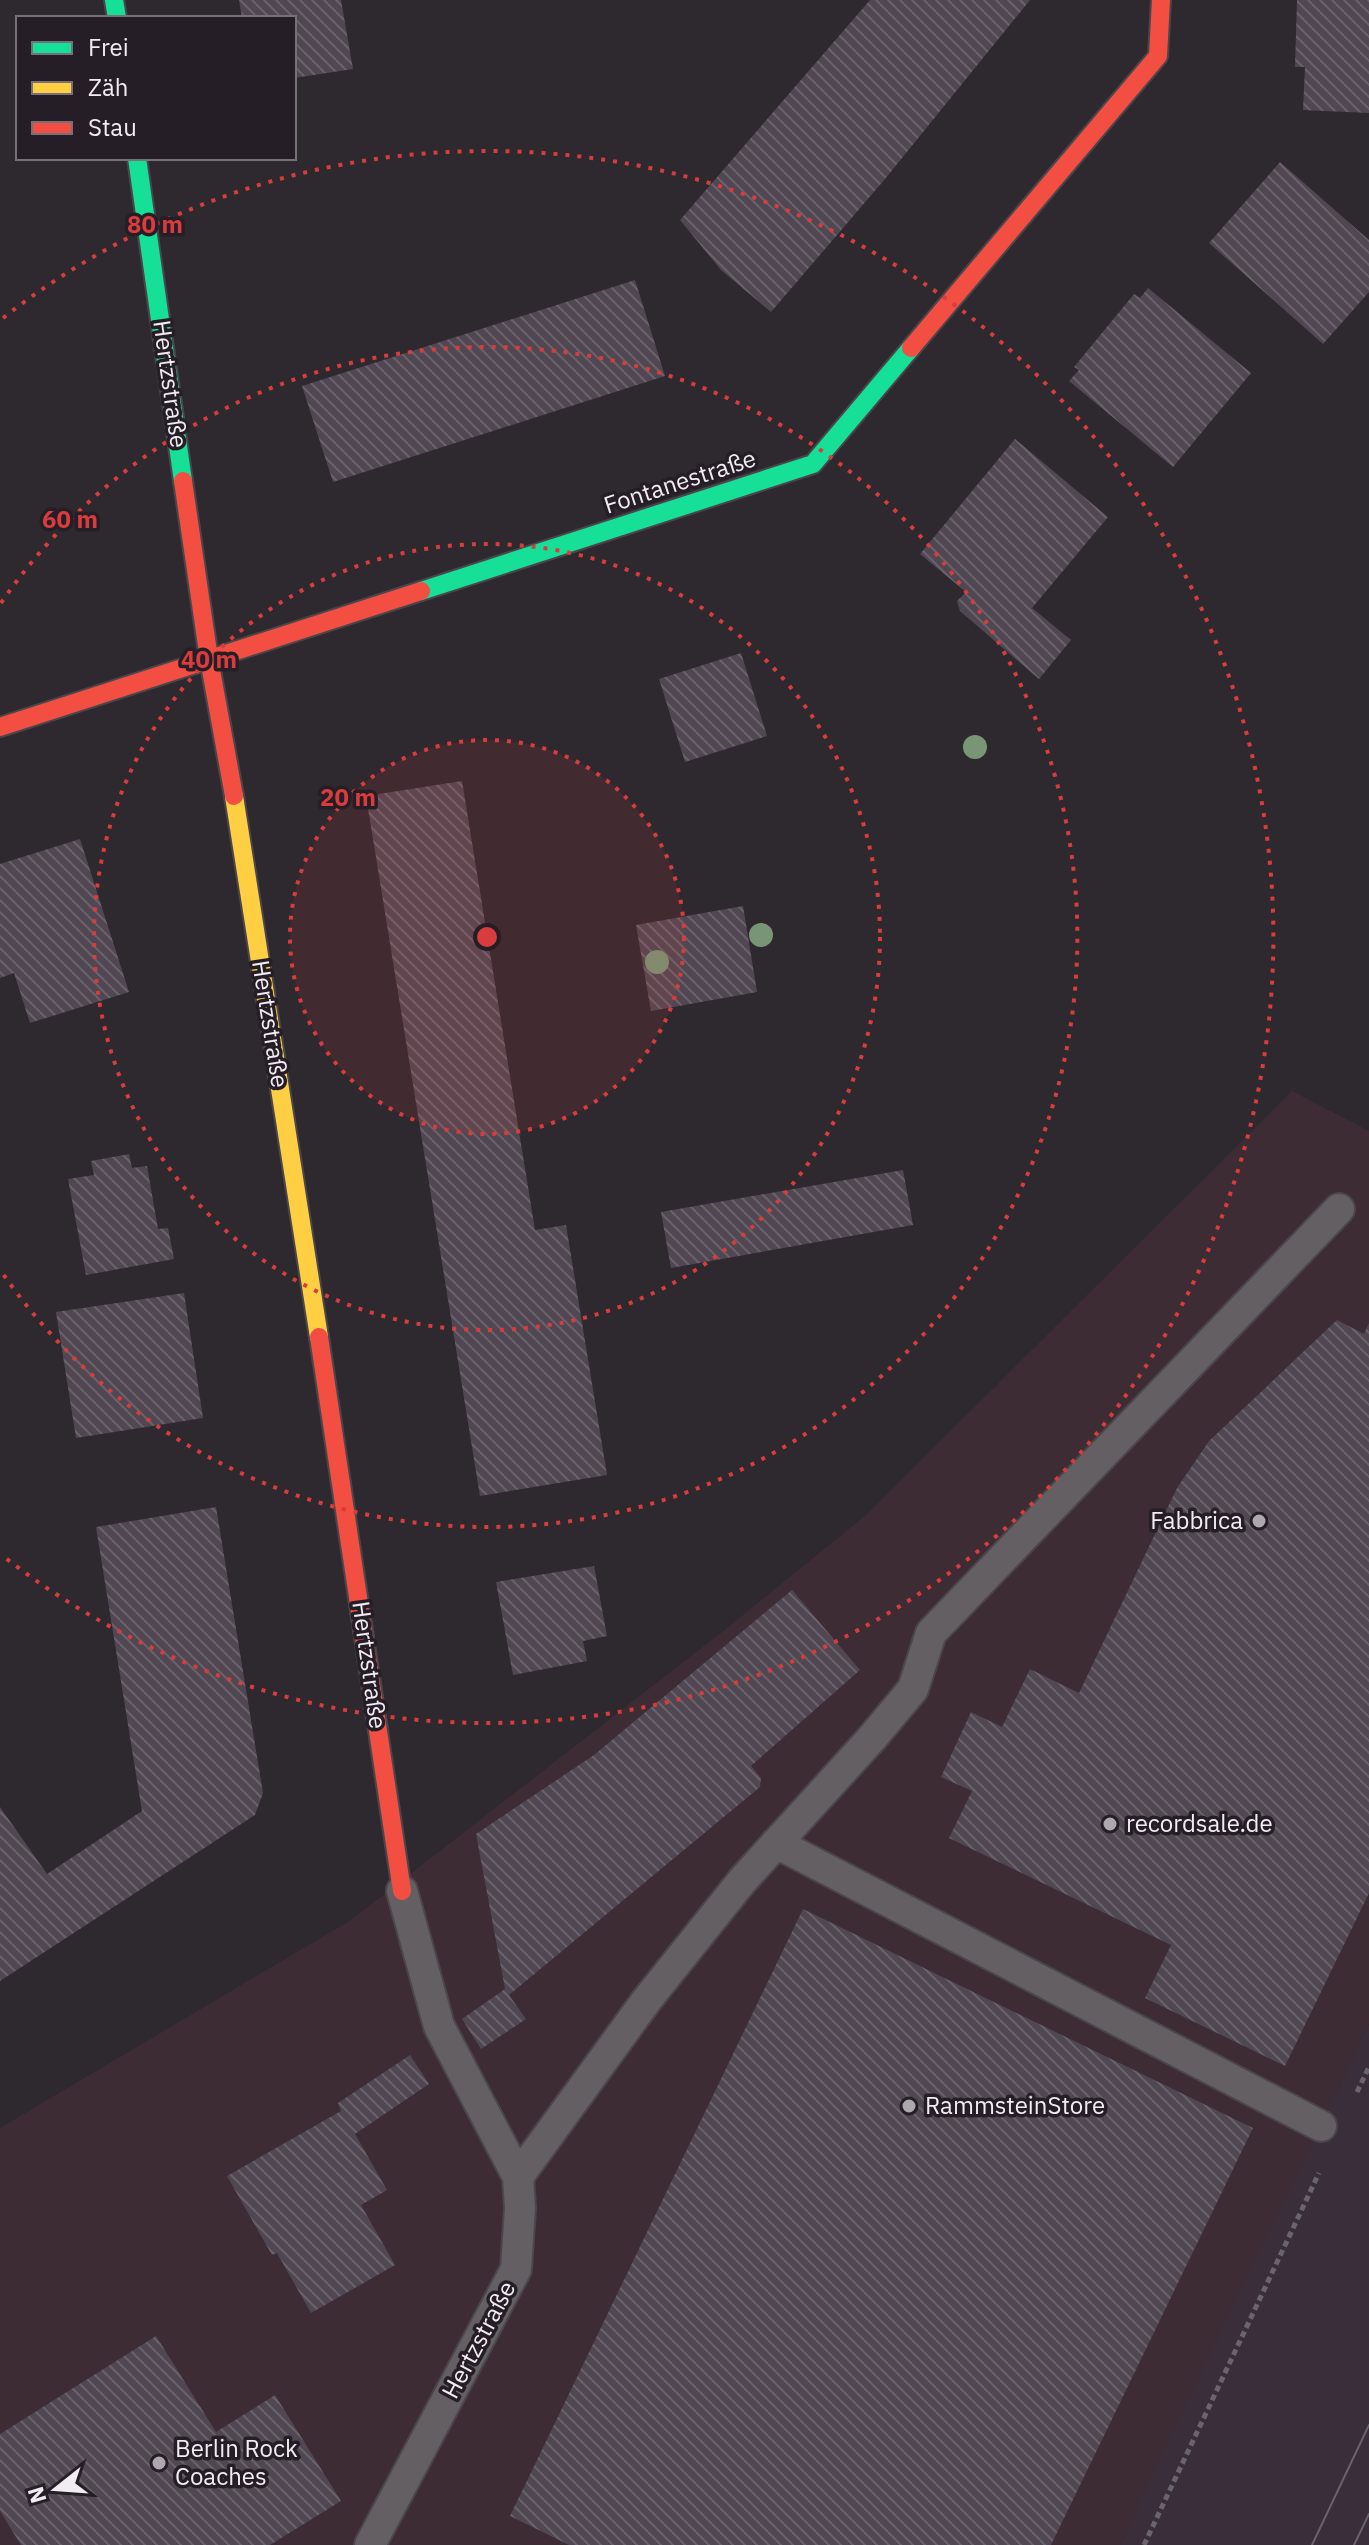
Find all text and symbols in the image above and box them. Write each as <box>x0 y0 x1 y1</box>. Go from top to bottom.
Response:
legend <box>16 16 296 160</box>
text: Frei <box>88 31 129 63</box>
text: Zäh <box>88 71 128 103</box>
text: Stau <box>88 111 137 143</box>
text: 80 m <box>127 208 183 240</box>
street label: Hertzstraße <box>146 318 196 450</box>
street label: Fontanestraße <box>600 441 760 521</box>
text: 60 m <box>42 503 98 535</box>
text: 40 m <box>181 643 237 675</box>
text: 20 m <box>320 781 376 813</box>
centre of rings <box>473 923 501 951</box>
street label: Hertzstraße <box>245 958 297 1090</box>
place label: Fabbrica <box>1150 1504 1243 1536</box>
marker: Fabbrica <box>1250 1512 1268 1530</box>
street label: Hertzstraße <box>345 1599 395 1731</box>
place label: recordsale.de <box>1126 1807 1273 1839</box>
marker: recordsale.de <box>1101 1815 1119 1833</box>
place label: RammsteinStore <box>925 2089 1105 2121</box>
marker: RammsteinStore <box>900 2097 918 2115</box>
street label: Hertzstraße <box>434 2275 522 2404</box>
place label: Berlin Rock Coaches <box>175 2432 298 2492</box>
north arrow <box>16 2449 96 2529</box>
marker: Berlin Rock Coaches <box>150 2454 168 2472</box>
text: N <box>20 2483 53 2507</box>

